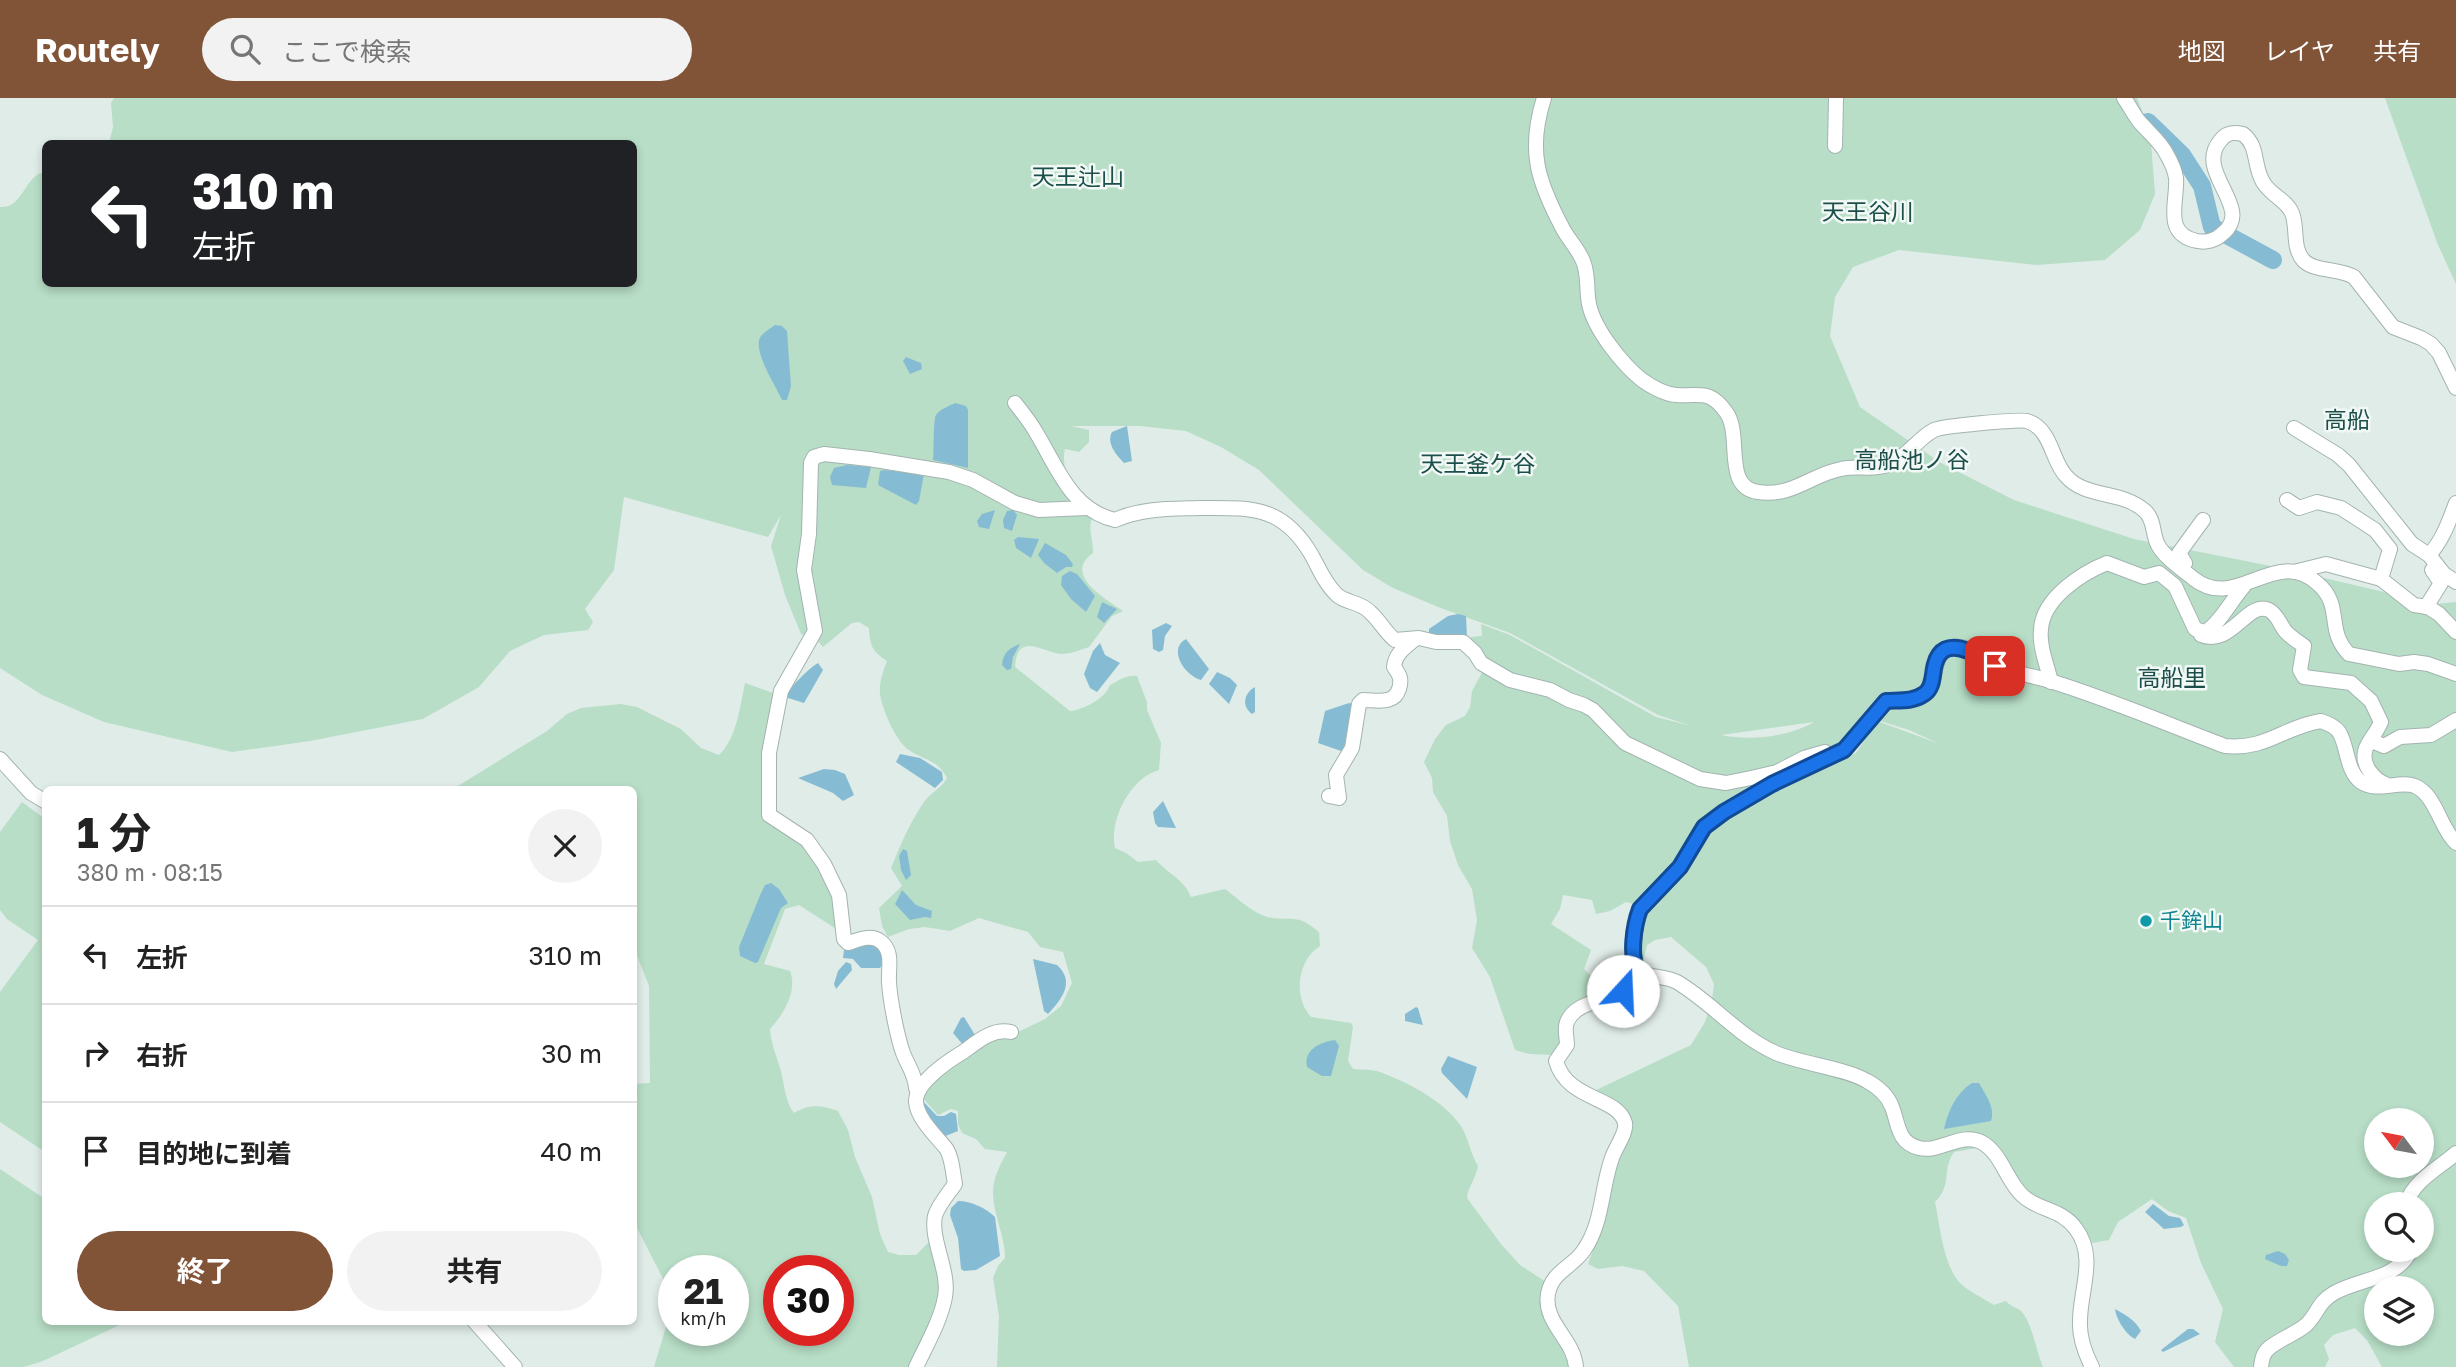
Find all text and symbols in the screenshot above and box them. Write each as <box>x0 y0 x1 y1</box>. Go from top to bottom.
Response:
search box <box>202 18 692 81</box>
text: Routely <box>35 30 160 69</box>
icon: search <box>226 30 264 68</box>
text: ここで検索 <box>282 36 412 67</box>
text: 地図 <box>2178 36 2226 65</box>
text: レイヤ <box>2264 36 2335 65</box>
text: 共有 <box>2373 36 2421 65</box>
text: 310 m <box>192 161 334 220</box>
district label: 天王辻山 <box>1032 162 1124 190</box>
icon: left <box>77 168 168 259</box>
district label: 天王谷川 <box>1822 197 1914 225</box>
text: 左折 <box>192 227 256 265</box>
district label: 高船 <box>2324 405 2370 433</box>
district label: 高船池ノ谷 <box>1855 445 1970 473</box>
district label: 天王釜ケ谷 <box>1421 449 1536 477</box>
pin <box>1965 636 2025 696</box>
icon: arrive <box>1976 647 2014 685</box>
district label: 高船里 <box>2138 663 2207 691</box>
text: 1 分 <box>77 807 151 857</box>
button: close <box>528 809 602 883</box>
text: 380 m · 08:15 <box>77 858 223 886</box>
place label: 千鉾山 <box>2160 907 2223 933</box>
marker: 千鉾山 <box>2138 913 2154 929</box>
icon: left <box>77 936 115 974</box>
text: 310 m <box>529 940 602 971</box>
text: 左折 <box>136 942 188 973</box>
position arrow <box>1586 954 1660 1028</box>
icon: right <box>77 1034 115 1072</box>
text: 30 m <box>541 1038 602 1069</box>
text: 右折 <box>136 1040 188 1071</box>
north arrow <box>2364 1108 2434 1178</box>
map controls <box>2364 1108 2434 1346</box>
icon: arrive <box>77 1132 115 1170</box>
text: 40 m <box>541 1136 602 1167</box>
text: 目的地に到着 <box>136 1138 292 1169</box>
button: search <box>2364 1192 2434 1262</box>
button: 終了 <box>77 1231 333 1311</box>
button: 共有 <box>347 1231 602 1311</box>
speed limit sign: 30 <box>763 1255 854 1346</box>
text: 21 <box>684 1270 723 1312</box>
button: layers <box>2364 1276 2434 1346</box>
text: km/h <box>681 1307 726 1329</box>

